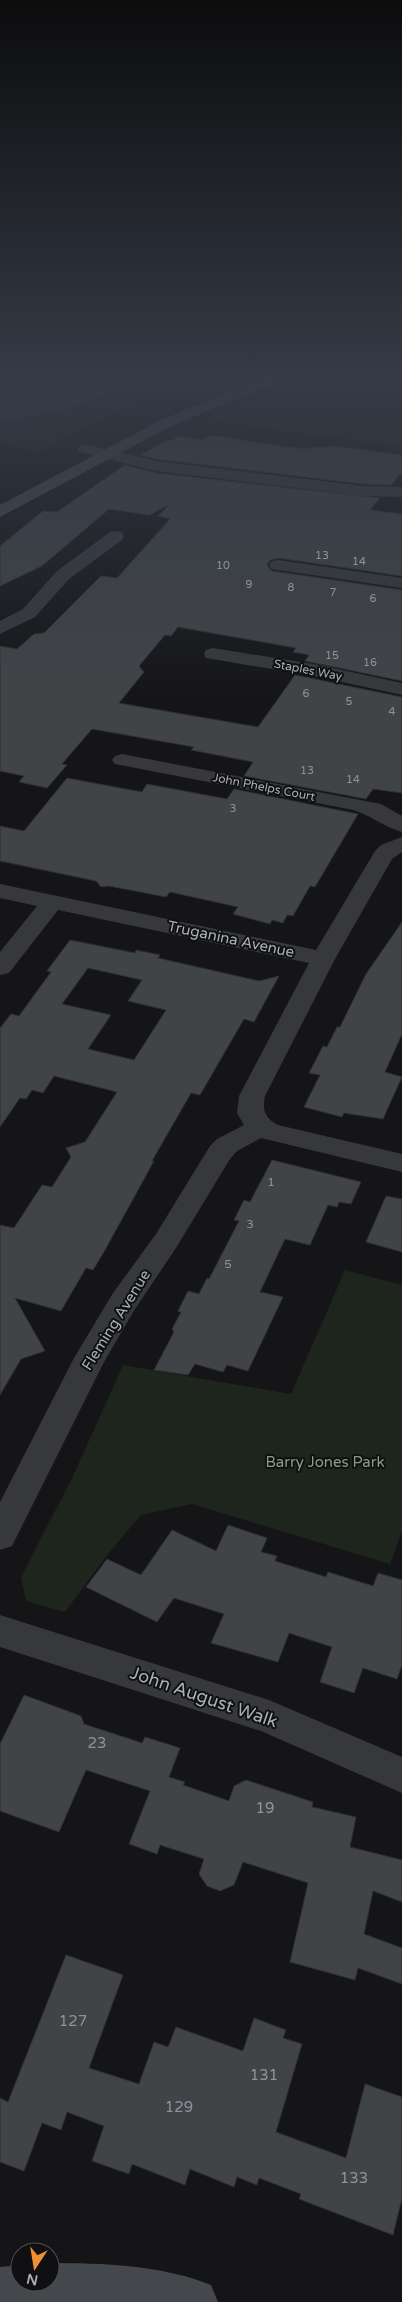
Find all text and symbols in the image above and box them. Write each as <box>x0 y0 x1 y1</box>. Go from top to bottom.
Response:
house number: 13 <box>315 549 329 562</box>
house number: 14 <box>352 555 366 568</box>
house number: 10 <box>216 559 230 572</box>
house number: 9 <box>246 578 253 591</box>
house number: 8 <box>288 581 295 594</box>
house number: 7 <box>330 586 337 599</box>
house number: 6 <box>370 592 377 605</box>
house number: 15 <box>325 649 339 662</box>
house number: 16 <box>363 656 377 669</box>
street label: Staples Way <box>273 657 344 684</box>
house number: 6 <box>303 687 310 700</box>
house number: 5 <box>346 695 353 708</box>
house number: 4 <box>389 705 396 718</box>
house number: 13 <box>300 764 314 777</box>
street label: John Phelps Court <box>212 770 317 804</box>
house number: 14 <box>346 773 360 786</box>
house number: 3 <box>230 802 237 815</box>
street label: Truganina Avenue <box>166 917 296 961</box>
house number: 1 <box>267 1175 275 1189</box>
house number: 3 <box>246 1217 254 1231</box>
house number: 5 <box>224 1257 232 1271</box>
street label: Fleming Avenue <box>78 1266 154 1374</box>
park label: Barry Jones Park <box>265 1453 385 1471</box>
street label: John August Walk <box>127 1661 281 1733</box>
house number: 23 <box>88 1734 106 1752</box>
house number: 19 <box>256 1799 274 1817</box>
house number: 127 <box>59 2012 87 2030</box>
house number: 131 <box>250 2066 278 2084</box>
house number: 129 <box>165 2098 193 2116</box>
house number: 133 <box>340 2169 368 2187</box>
north arrow <box>10 2242 60 2292</box>
text: N <box>25 2270 40 2289</box>

